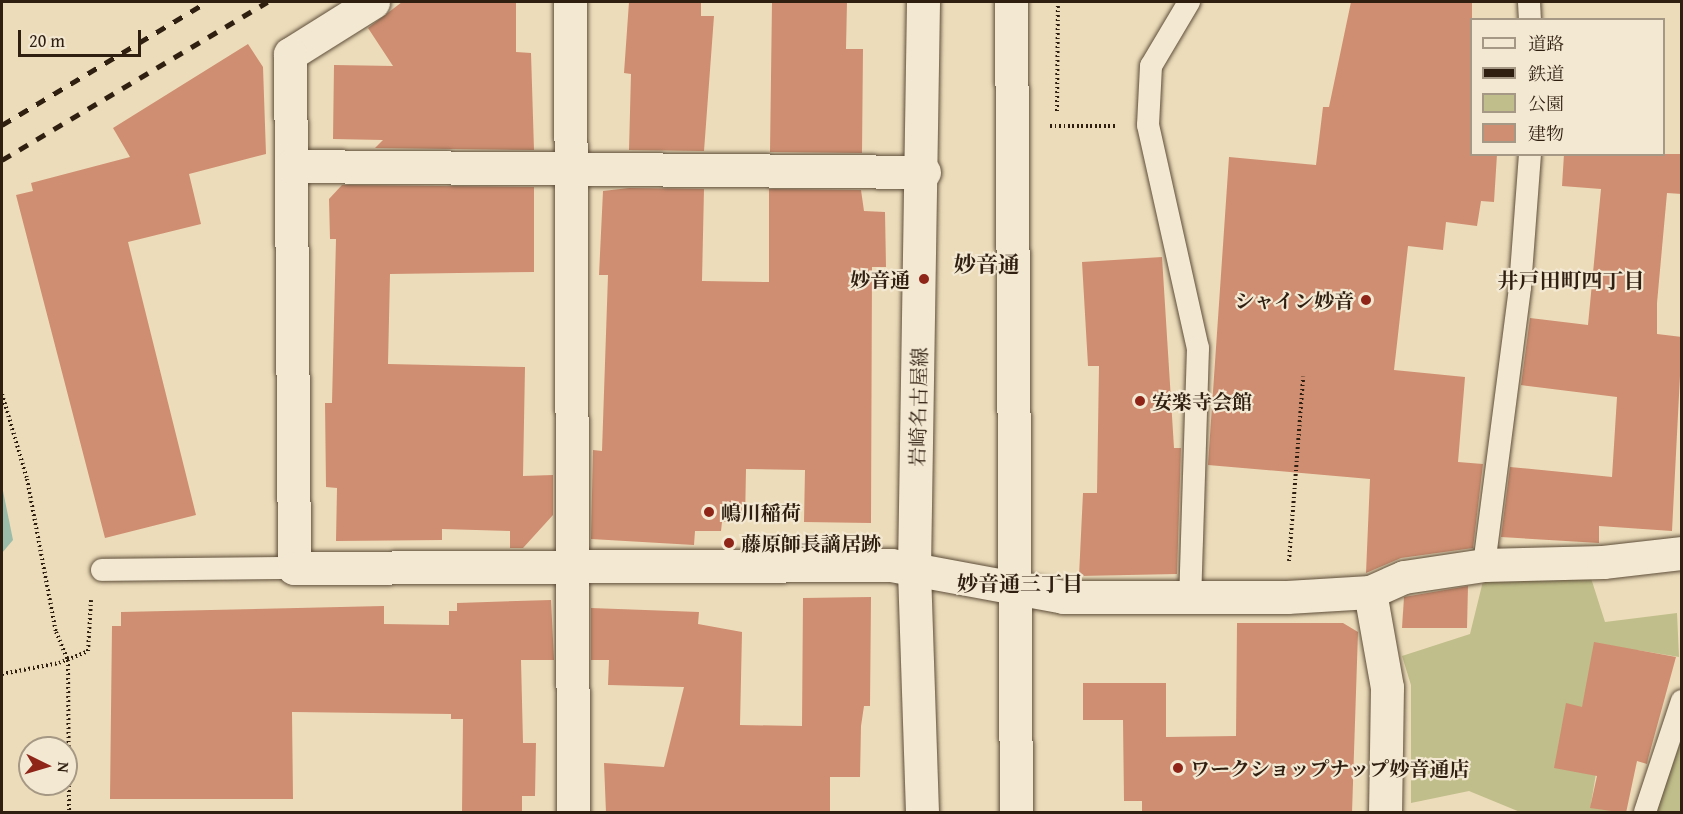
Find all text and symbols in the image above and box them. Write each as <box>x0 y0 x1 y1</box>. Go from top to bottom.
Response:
scale bar <box>21 18 144 56</box>
legend <box>1470 18 1665 156</box>
text: 20 m <box>29 27 65 54</box>
text: 道路 <box>1528 30 1564 57</box>
text: 鉄道 <box>1528 60 1564 87</box>
text: 公園 <box>1528 90 1564 117</box>
text: 建物 <box>1528 120 1564 147</box>
district label: 妙音通 <box>954 252 1020 278</box>
place label: 妙音通 <box>850 267 910 291</box>
district label: 井戸田町四丁目 <box>1498 268 1644 294</box>
marker: 妙音通 <box>915 270 933 288</box>
place label: シャイン妙音 <box>1234 288 1354 312</box>
marker: シャイン妙音 <box>1359 293 1373 307</box>
street label: 岩崎名古屋線 <box>905 347 931 467</box>
place label: 安楽寺会館 <box>1152 389 1252 413</box>
marker: 安楽寺会館 <box>1133 394 1147 408</box>
place label: 嶋川稲荷 <box>721 500 801 524</box>
marker: 嶋川稲荷 <box>702 505 716 519</box>
place label: 藤原師長謫居跡 <box>741 531 881 555</box>
marker: 藤原師長謫居跡 <box>722 536 736 550</box>
district label: 妙音通三丁目 <box>957 571 1083 597</box>
north arrow <box>18 736 78 796</box>
place label: ワークショップナップ妙音通店 <box>1190 756 1470 780</box>
text: N <box>52 761 76 774</box>
marker: ワークショップナップ妙音通店 <box>1171 761 1185 775</box>

